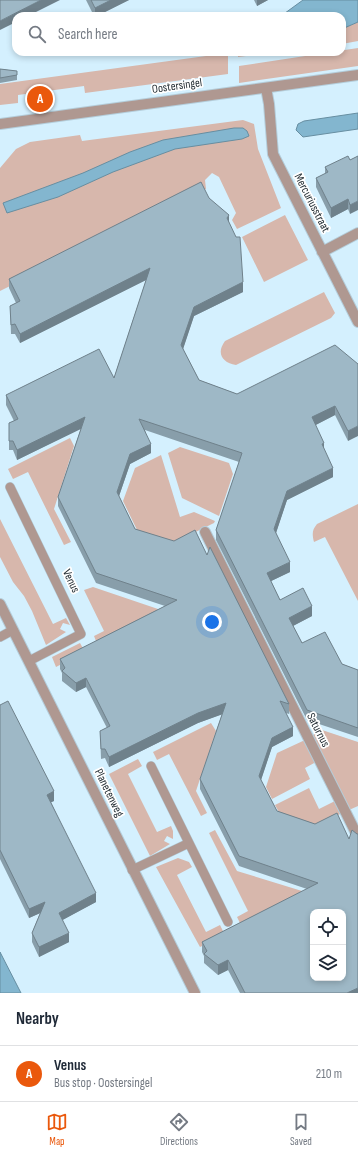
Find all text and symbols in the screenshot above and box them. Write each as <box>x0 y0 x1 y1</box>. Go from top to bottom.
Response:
search box <box>12 12 346 56</box>
icon: search <box>26 23 48 45</box>
text: Search here <box>58 25 118 44</box>
street label: Oostersingel <box>151 75 203 97</box>
pin: A <box>27 84 53 114</box>
street label: Mercuriusstraat <box>291 171 333 235</box>
street label: Venus <box>59 567 83 595</box>
your location <box>202 612 222 632</box>
street label: Saturnus <box>303 710 333 750</box>
street label: Planetenweg <box>91 766 127 820</box>
map controls <box>310 909 346 981</box>
button: locate <box>310 909 346 945</box>
button: layers <box>310 945 346 981</box>
text: Nearby <box>16 1009 59 1029</box>
text: Venus <box>54 1056 86 1075</box>
text: A <box>26 1066 32 1082</box>
text: 210 m <box>316 1066 342 1082</box>
text: Bus stop · Oostersingel <box>54 1075 153 1091</box>
tab: Map <box>46 1111 68 1148</box>
tab: Directions <box>160 1111 198 1148</box>
tab: Saved <box>290 1111 312 1148</box>

